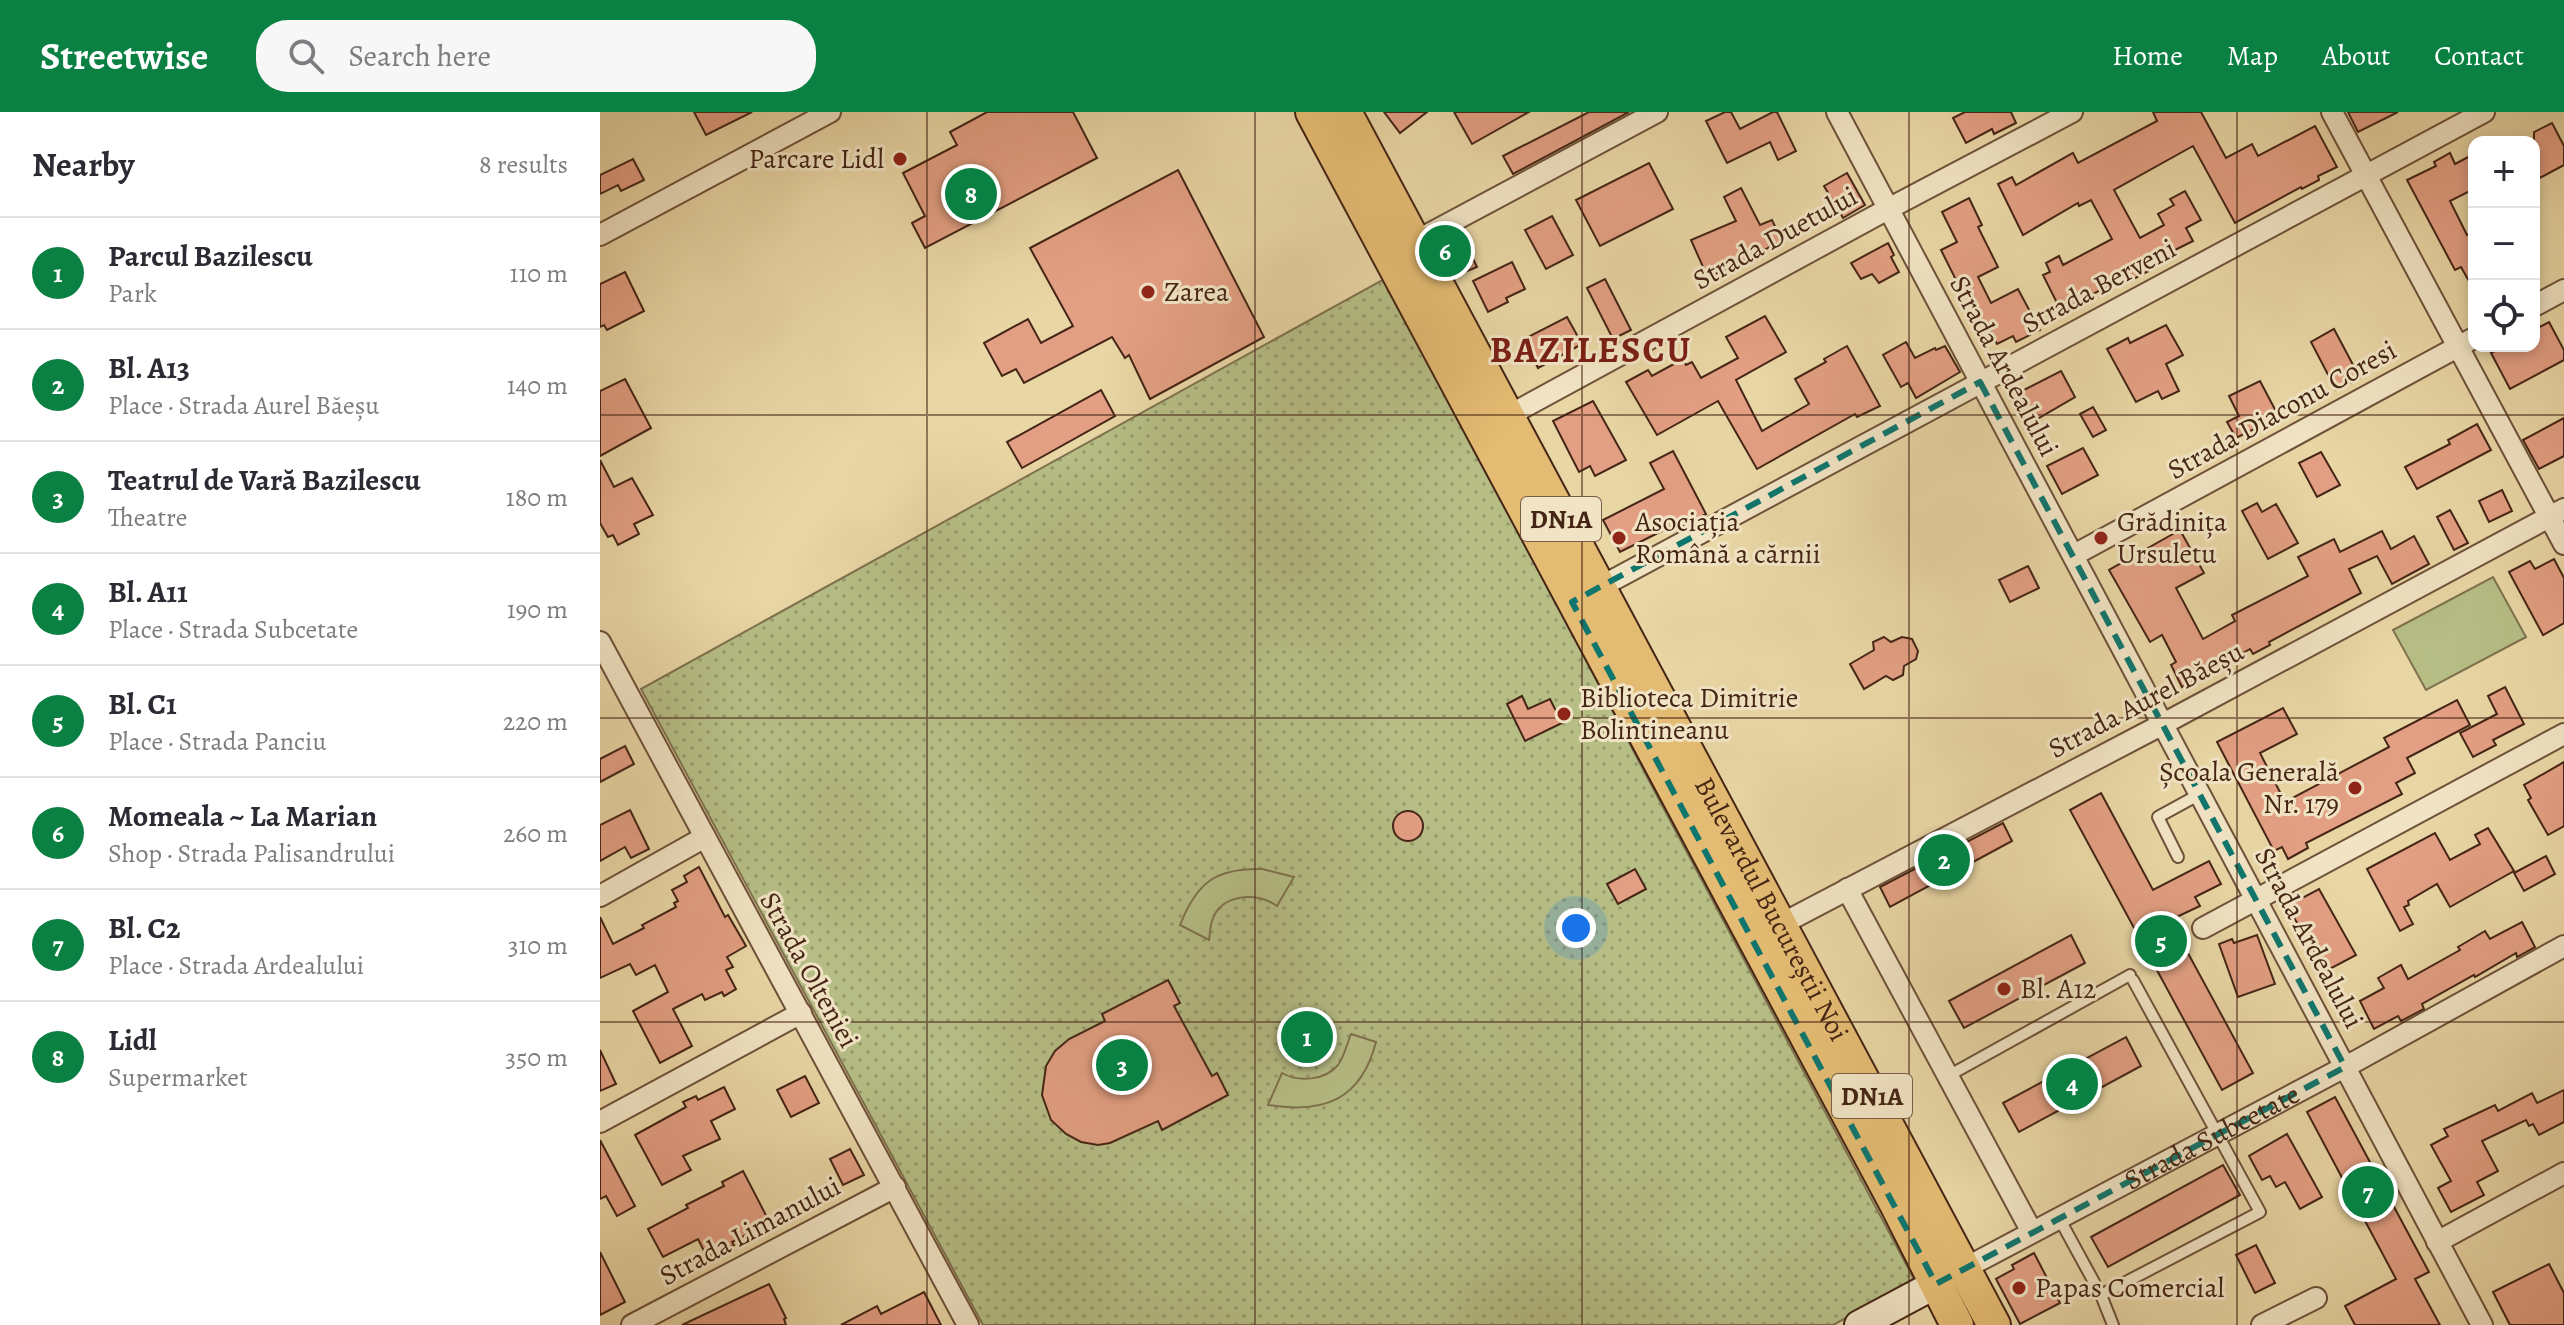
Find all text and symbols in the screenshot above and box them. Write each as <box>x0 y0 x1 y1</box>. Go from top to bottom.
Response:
search box <box>256 20 816 92</box>
text: Streetwise <box>40 30 208 82</box>
icon: search <box>284 34 328 78</box>
text: Search here <box>348 36 491 76</box>
text: Home <box>2112 37 2183 75</box>
text: Map <box>2227 37 2278 75</box>
text: About <box>2322 37 2390 75</box>
text: Contact <box>2434 37 2524 75</box>
map controls <box>2468 136 2540 352</box>
button: + <box>2468 136 2540 208</box>
place label: Parcare Lidl <box>749 140 884 178</box>
text: Nearby <box>32 141 135 188</box>
text: 8 results <box>479 147 568 182</box>
marker: Parcare Lidl <box>891 150 909 168</box>
pin: 8 <box>945 164 997 224</box>
street label: Strada Duetului <box>1686 177 1864 299</box>
button: − <box>2468 208 2540 280</box>
pin: 6 <box>1419 221 1471 281</box>
street label: Strada Berveni <box>2015 230 2183 342</box>
text: Parcul Bazilescu <box>108 236 313 276</box>
text: 1 <box>53 256 63 291</box>
text: 110 m <box>510 256 568 291</box>
street label: Strada Ardealului <box>1940 269 2068 463</box>
place label: Zarea <box>1164 273 1229 311</box>
text: Park <box>108 276 157 311</box>
button: locate <box>2468 280 2540 352</box>
marker: Zarea <box>1139 283 1157 301</box>
district label: BAZILESCU <box>1490 325 1692 374</box>
street label: Strada Diaconu Coresi <box>2161 331 2403 489</box>
text: Bl. A13 <box>108 348 190 388</box>
text: 2 <box>52 368 64 403</box>
text: 140 m <box>507 368 568 403</box>
text: Place · Strada Aurel Băeșu <box>108 388 379 423</box>
text: Teatrul de Vară Bazilescu <box>108 460 421 500</box>
text: 3 <box>52 480 64 515</box>
text: 180 m <box>506 480 568 515</box>
road number: DN1A <box>1521 497 1601 541</box>
text: Theatre <box>108 500 187 535</box>
place label: Asociația Română a cărnii <box>1634 503 1821 573</box>
place label: Grădinița Ursuletu <box>2117 503 2227 573</box>
marker: Asociația Română a cărnii <box>1610 529 1628 547</box>
marker: Grădinița Ursuletu <box>2092 529 2110 547</box>
text: Bl. A11 <box>108 572 188 612</box>
text: 4 <box>52 592 64 627</box>
text: 190 m <box>507 592 568 627</box>
text: Place · Strada Subcetate <box>108 612 358 647</box>
street label: Strada Aurel Băeșu <box>2042 632 2251 768</box>
place label: Biblioteca Dimitrie Bolintineanu <box>1580 679 1798 749</box>
text: Bl. C1 <box>108 684 177 724</box>
text: 5 <box>52 704 64 739</box>
text: 220 m <box>503 704 568 739</box>
marker: Biblioteca Dimitrie Bolintineanu <box>1555 705 1573 723</box>
text: Place · Strada Panciu <box>108 724 327 759</box>
place label: Școala Generală Nr. 179 <box>2159 753 2339 823</box>
street label: Bulevardul Bucureștii Noi <box>1685 770 1858 1048</box>
marker: Școala Generală Nr. 179 <box>2346 779 2364 797</box>
text: Momeala ~ La Marian <box>108 796 377 836</box>
text: 6 <box>52 816 64 851</box>
text: 260 m <box>503 816 568 851</box>
pin: 2 <box>1918 830 1970 890</box>
text: Shop · Strada Palisandrului <box>108 836 395 871</box>
street label: Strada Ardealului <box>2245 841 2373 1035</box>
street label: Strada Olteniei <box>750 885 868 1055</box>
text: Bl. C2 <box>108 908 181 948</box>
your location <box>1556 908 1596 948</box>
pin: 5 <box>2135 911 2187 971</box>
text: 7 <box>52 928 64 963</box>
text: 310 m <box>508 928 568 963</box>
text: Place · Strada Ardealului <box>108 948 364 983</box>
place label: Bl. A12 <box>2020 970 2096 1008</box>
marker: Bl. A12 <box>1995 980 2013 998</box>
pin: 1 <box>1281 1007 1333 1067</box>
text: Lidl <box>108 1020 157 1060</box>
pin: 3 <box>1096 1035 1148 1095</box>
text: 8 <box>52 1040 64 1075</box>
text: 350 m <box>505 1040 568 1075</box>
pin: 4 <box>2046 1054 2098 1114</box>
text: Supermarket <box>108 1060 248 1095</box>
road number: DN1A <box>1832 1074 1912 1118</box>
street label: Strada Subcetate <box>2118 1075 2306 1199</box>
pin: 7 <box>2342 1162 2394 1222</box>
street label: Strada Limanului <box>653 1167 847 1295</box>
place label: Papas Comercial <box>2035 1269 2225 1307</box>
marker: Papas Comercial <box>2010 1279 2028 1297</box>

